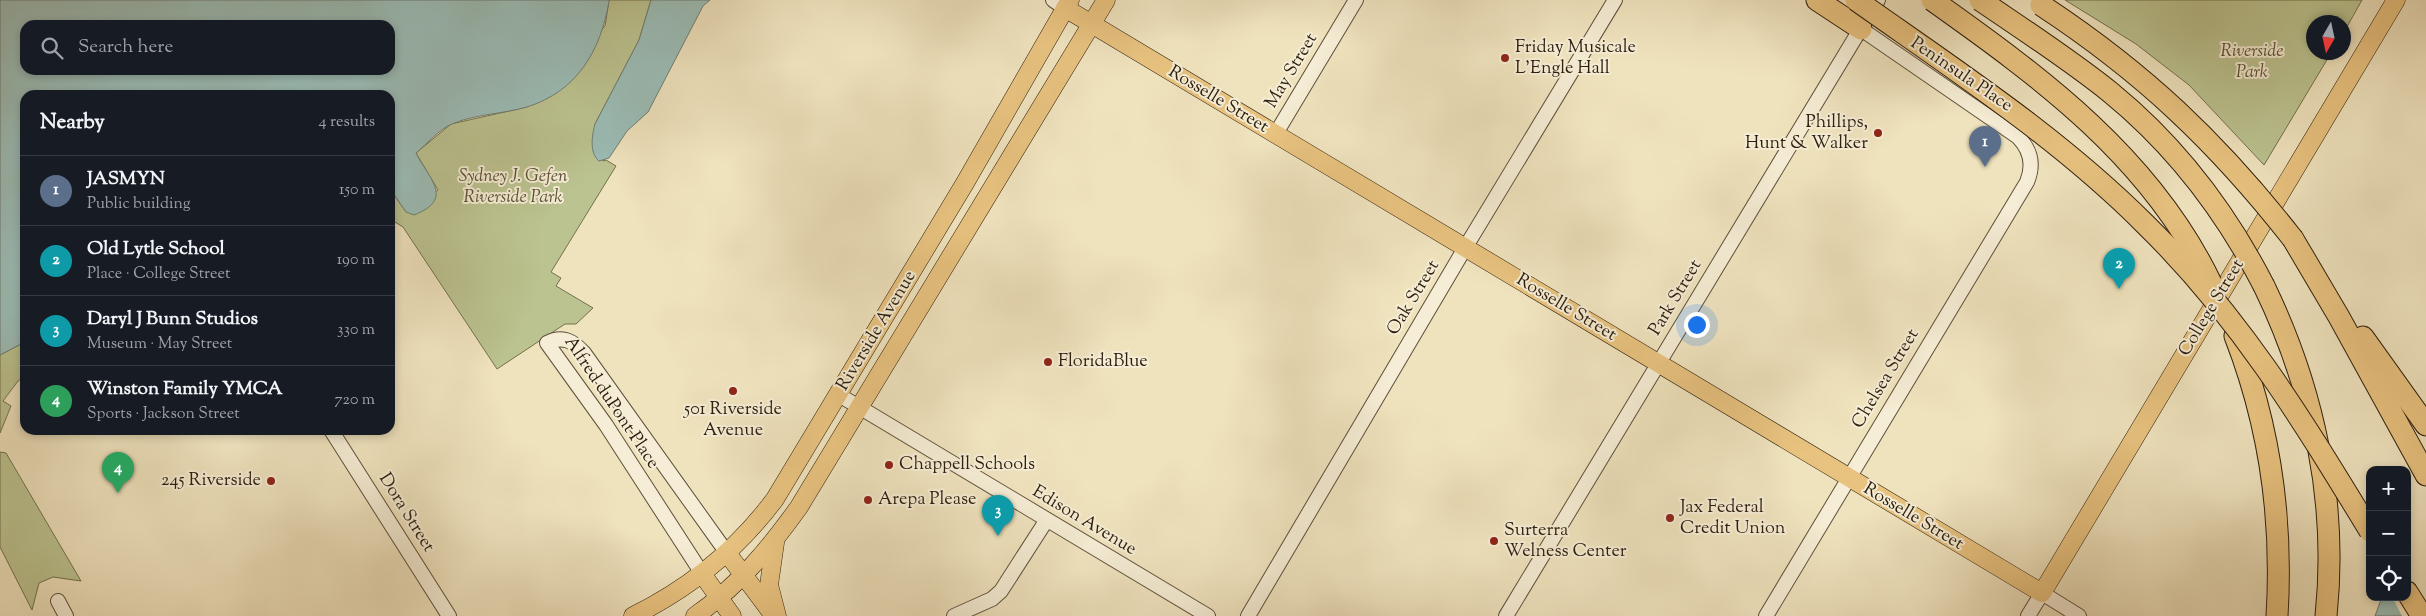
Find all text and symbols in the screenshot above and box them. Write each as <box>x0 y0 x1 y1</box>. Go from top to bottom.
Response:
north arrow <box>2306 15 2351 60</box>
search box <box>20 20 395 75</box>
street label: May Street <box>1259 28 1325 114</box>
street label: Peninsula Place <box>1905 31 2017 119</box>
icon: search <box>38 34 66 62</box>
text: Search here <box>78 34 173 61</box>
place label: Friday Musicale L'Engle Hall <box>1515 35 1636 82</box>
park label: Riverside Park <box>2220 39 2284 86</box>
marker: Friday Musicale L'Engle Hall <box>1499 52 1511 64</box>
street label: Rosselle Street <box>1163 60 1273 140</box>
text: Nearby <box>40 108 105 138</box>
place label: Phillips, Hunt & Walker <box>1745 110 1868 157</box>
text: 4 results <box>319 111 375 134</box>
pin: 1 <box>1969 126 2001 167</box>
marker: Phillips, Hunt & Walker <box>1872 127 1884 139</box>
park label: Sydney J. Gefen Riverside Park <box>459 164 568 211</box>
text: JASMYN <box>87 166 165 193</box>
text: 1 <box>53 179 59 202</box>
text: 150 m <box>339 179 375 202</box>
text: Public building <box>87 193 191 216</box>
text: Old Lytle School <box>87 236 225 263</box>
pin: 2 <box>2103 248 2135 289</box>
text: 2 <box>52 249 60 272</box>
text: 190 m <box>337 249 375 272</box>
street label: College Street <box>2173 254 2251 362</box>
street label: Oak Street <box>1381 255 1447 341</box>
street label: Park Street <box>1643 255 1709 341</box>
text: Place · College Street <box>87 263 230 286</box>
street label: Riverside Avenue <box>831 266 923 396</box>
street label: Rosselle Street <box>1511 268 1621 348</box>
text: Daryl J Bunn Studios <box>87 306 258 333</box>
your location <box>1684 312 1710 338</box>
text: 3 <box>53 319 59 342</box>
text: 330 m <box>337 319 375 342</box>
street label: Chelsea Street <box>1846 324 1926 434</box>
street label: Alfred duPont Place <box>557 332 665 474</box>
text: Museum · May Street <box>87 333 232 356</box>
place label: FloridaBlue <box>1058 349 1148 375</box>
marker: FloridaBlue <box>1042 356 1054 368</box>
text: Winston Family YMCA <box>87 376 283 403</box>
marker: 501 Riverside Avenue <box>727 385 739 397</box>
text: 4 <box>52 389 60 412</box>
text: 720 m <box>335 389 375 412</box>
place label: 501 Riverside Avenue <box>683 397 782 444</box>
text: Sports · Jackson Street <box>87 403 240 426</box>
pin: 4 <box>102 452 134 493</box>
place label: Chappell Schools <box>899 452 1035 478</box>
marker: Chappell Schools <box>883 459 895 471</box>
map controls <box>2366 466 2411 601</box>
button: + <box>2366 466 2411 511</box>
place label: 245 Riverside <box>161 468 261 494</box>
street label: Dora Street <box>371 468 441 558</box>
marker: 245 Riverside <box>265 475 277 487</box>
street label: Rosselle Street <box>1858 477 1968 557</box>
street label: Edison Avenue <box>1027 480 1141 562</box>
place label: Arepa Please <box>878 487 976 513</box>
marker: Arepa Please <box>862 494 874 506</box>
pin: 3 <box>982 495 1014 536</box>
place label: Jax Federal Credit Union <box>1679 495 1786 542</box>
button: − <box>2366 511 2411 556</box>
marker: Jax Federal Credit Union <box>1664 512 1676 524</box>
place label: Surterra Welness Center <box>1504 518 1627 565</box>
marker: Surterra Welness Center <box>1488 535 1500 547</box>
button: locate <box>2366 556 2411 601</box>

